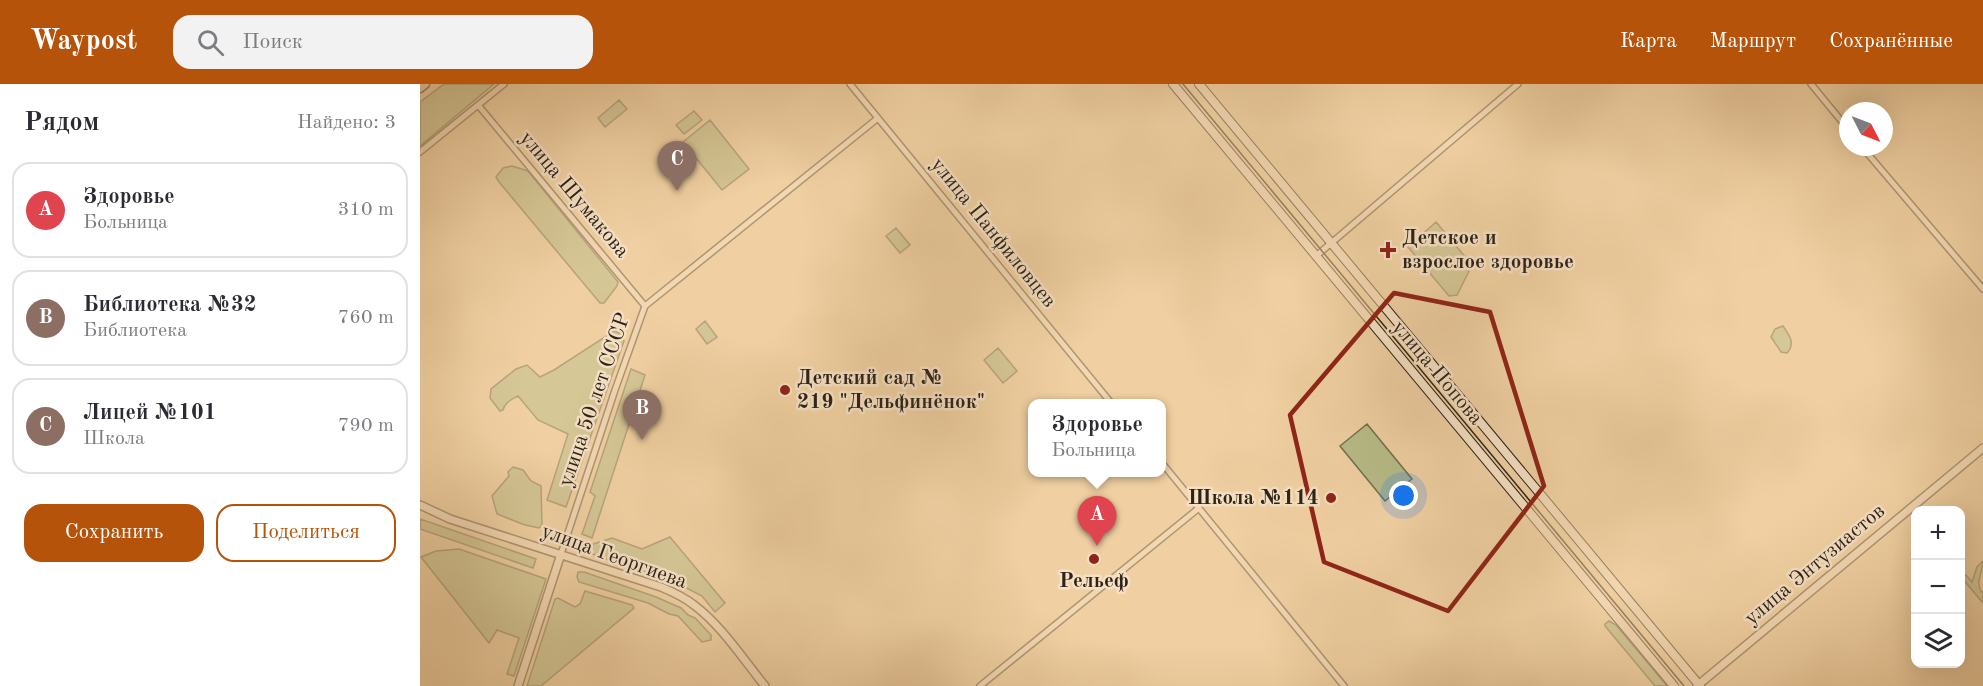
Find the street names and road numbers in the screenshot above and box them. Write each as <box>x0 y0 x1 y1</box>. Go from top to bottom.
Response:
street label: улица Шумакова <box>515 128 633 262</box>
street label: улица Панфиловцев <box>926 154 1060 312</box>
street label: улица 50 лет СССР <box>555 310 635 490</box>
street label: улица Попова <box>1388 317 1486 429</box>
street label: улица Энтузиастов <box>1741 500 1889 630</box>
street label: улица Георгиева <box>538 521 690 593</box>

